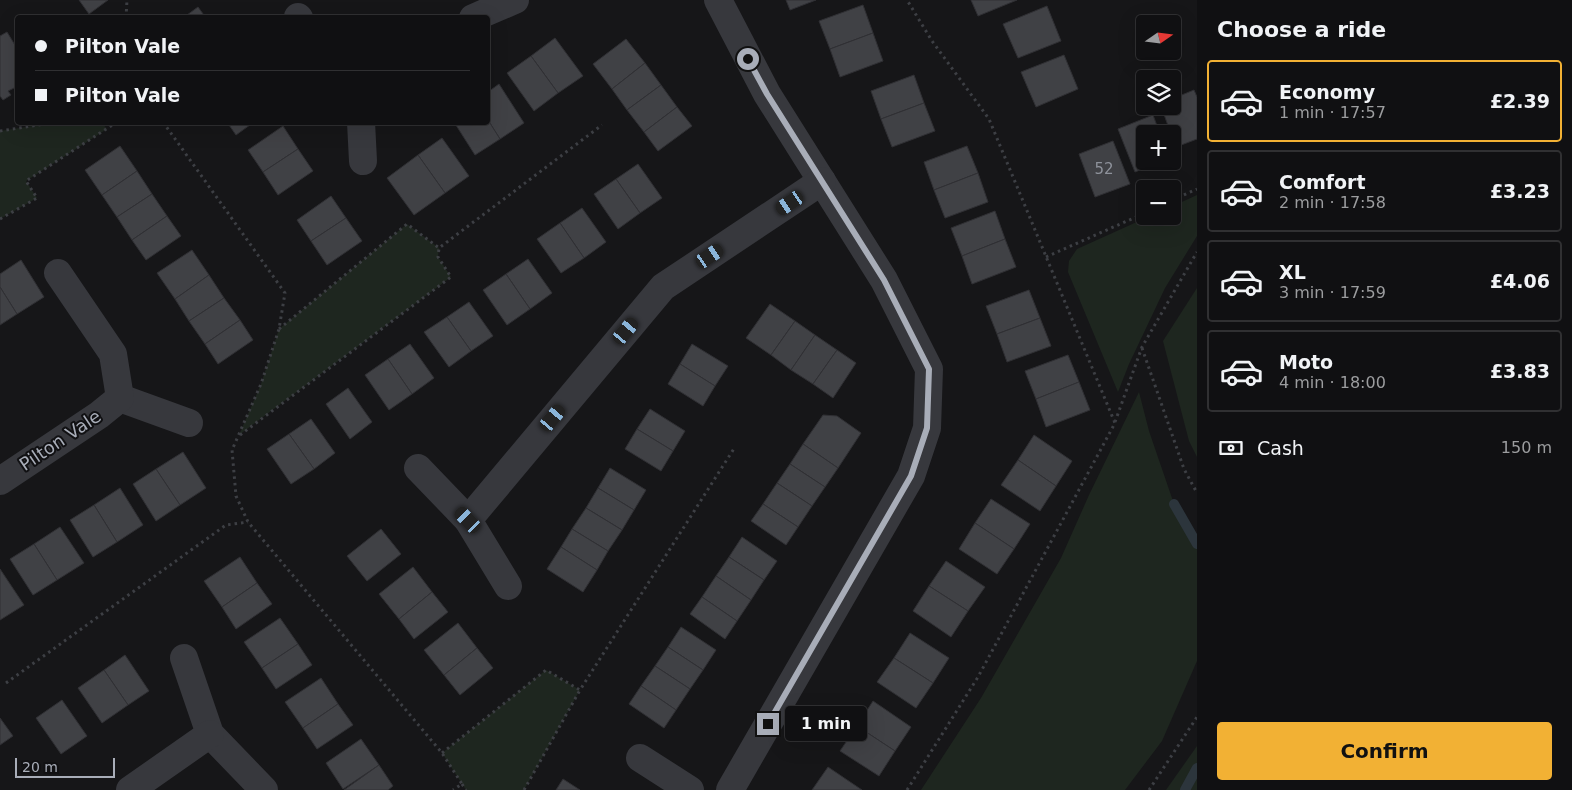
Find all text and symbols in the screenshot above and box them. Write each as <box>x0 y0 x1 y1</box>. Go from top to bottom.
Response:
north arrow <box>1136 15 1181 60</box>
map controls <box>1136 15 1181 225</box>
text: Choose a ride <box>1217 17 1386 42</box>
text: Pilton Vale <box>65 35 180 57</box>
route start <box>737 48 759 70</box>
button: layers <box>1136 70 1181 115</box>
icon: car <box>1219 79 1264 124</box>
text: Economy <box>1279 81 1375 103</box>
text: Pilton Vale <box>65 84 180 106</box>
text: £2.39 <box>1490 90 1550 112</box>
text: 1 min · 17:57 <box>1279 103 1386 122</box>
button: + <box>1136 125 1181 170</box>
house number: 52 <box>1094 160 1114 178</box>
icon: car <box>1219 169 1264 214</box>
text: Comfort <box>1279 171 1366 193</box>
button: − <box>1136 180 1181 225</box>
text: £3.23 <box>1490 180 1550 202</box>
car <box>773 188 806 218</box>
text: 2 min · 17:58 <box>1279 193 1386 212</box>
car <box>693 241 726 271</box>
icon: car <box>1219 259 1264 304</box>
text: XL <box>1279 261 1306 283</box>
text: £4.06 <box>1490 270 1550 292</box>
text: 3 min · 17:59 <box>1279 283 1386 302</box>
car <box>610 315 641 347</box>
icon: car <box>1219 349 1264 394</box>
text: Moto <box>1279 351 1333 373</box>
text: £3.83 <box>1490 360 1550 382</box>
text: 4 min · 18:00 <box>1279 373 1386 392</box>
car <box>537 402 568 434</box>
street label: Pilton Vale <box>15 405 105 475</box>
icon: cash <box>1217 434 1245 462</box>
text: Cash <box>1257 437 1304 459</box>
text: 150 m <box>1501 438 1552 457</box>
car <box>452 504 483 536</box>
callout: 1 min <box>786 706 868 742</box>
route end <box>757 713 779 735</box>
text: 1 min <box>801 714 851 733</box>
button: Confirm <box>1217 722 1552 780</box>
scale bar <box>15 755 115 778</box>
text: 20 m <box>22 759 58 775</box>

